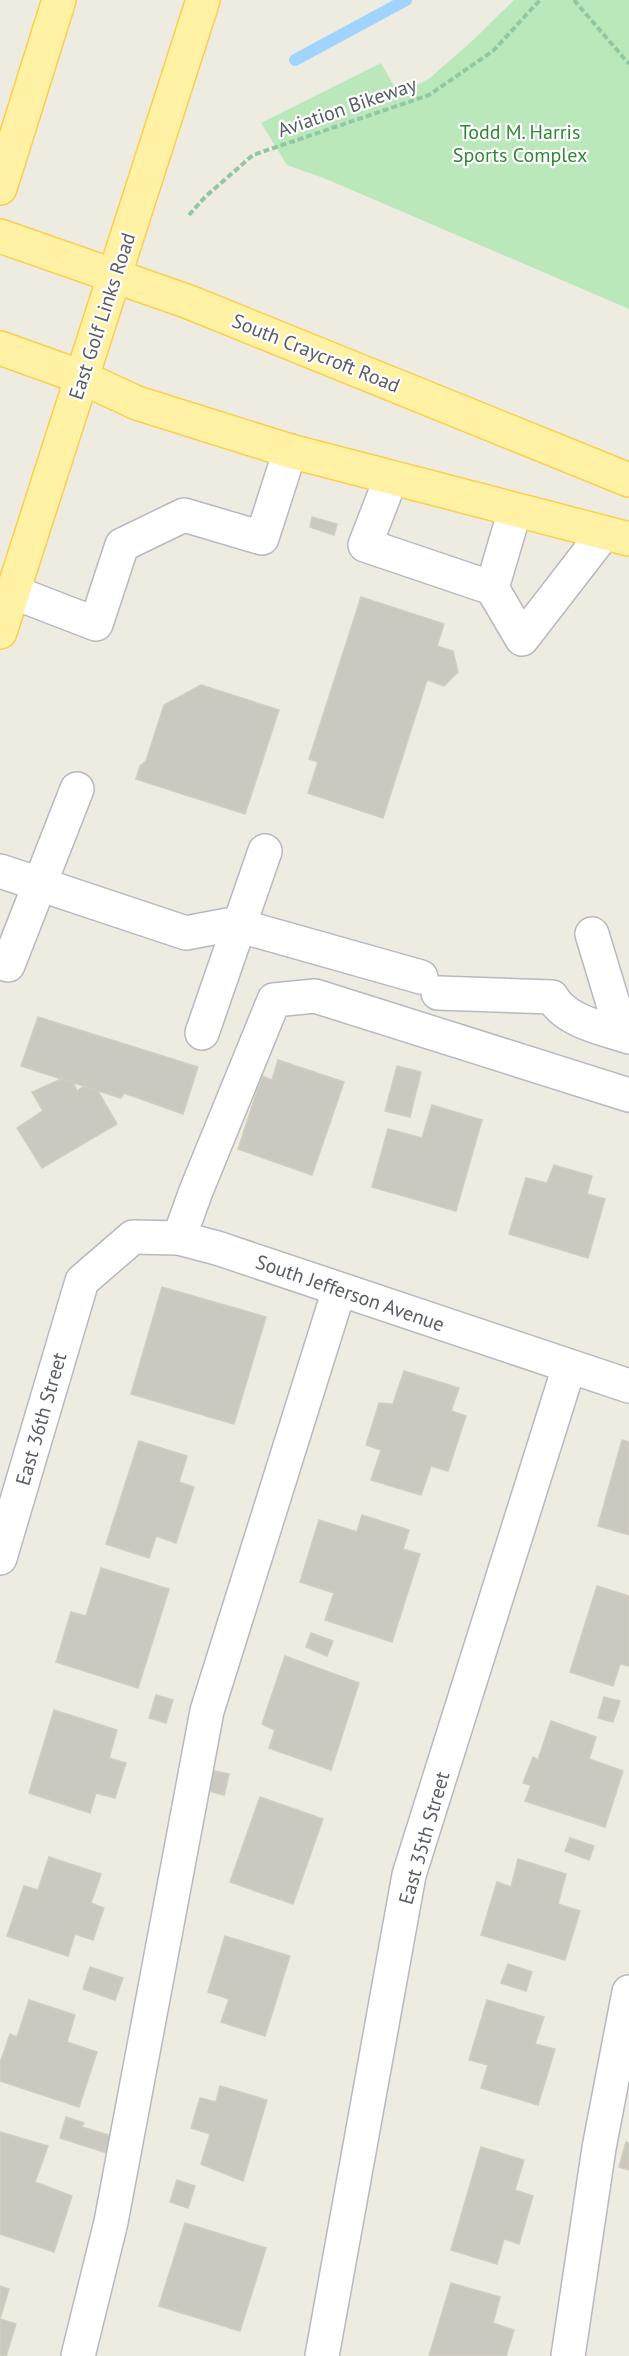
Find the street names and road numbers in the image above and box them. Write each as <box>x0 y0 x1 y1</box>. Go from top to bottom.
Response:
street label: Aviation Bikeway <box>274 71 421 143</box>
street label: East Golf Links Road <box>63 229 141 403</box>
street label: South Craycroft Road <box>228 307 404 399</box>
street label: South Jefferson Avenue <box>252 1248 448 1338</box>
street label: East 36th Street <box>10 1349 72 1488</box>
street label: East 35th Street <box>393 1768 455 1907</box>

